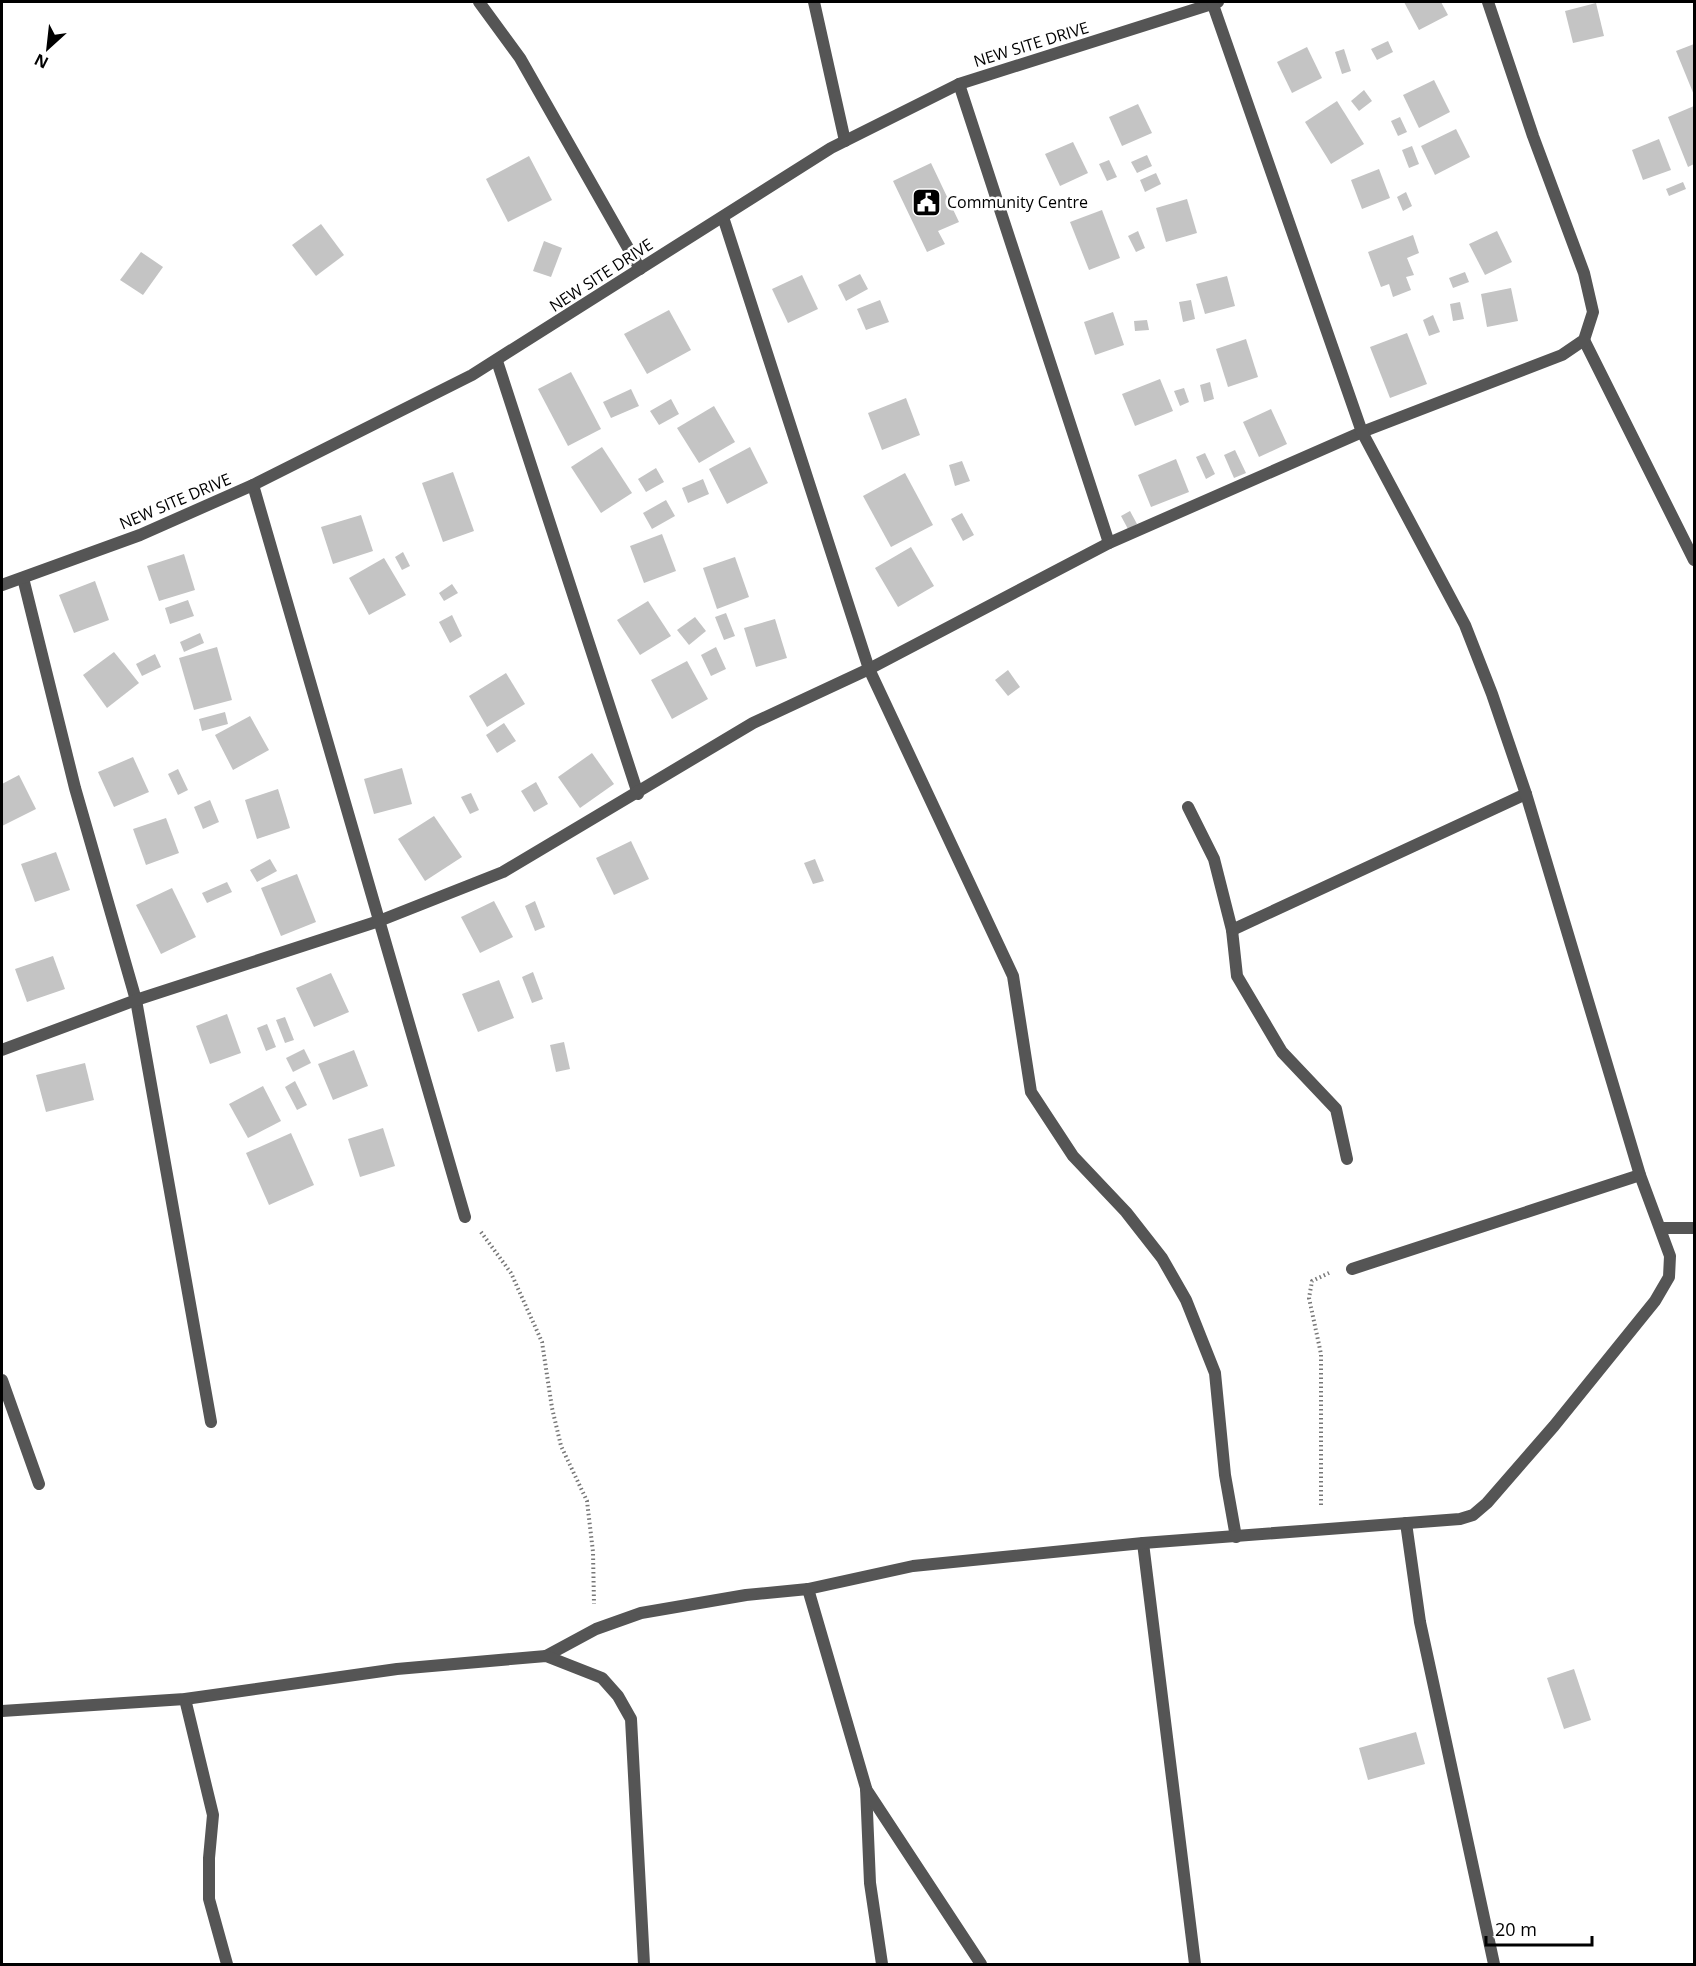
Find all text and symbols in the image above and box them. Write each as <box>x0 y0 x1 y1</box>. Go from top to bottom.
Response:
street label: NEW SITE DRIVE <box>971 16 1091 72</box>
north arrow <box>18 18 78 78</box>
text: N <box>30 49 52 74</box>
public building icon: Community Centre <box>910 186 942 218</box>
place label: Community Centre <box>947 191 1088 213</box>
street label: NEW SITE DRIVE <box>545 233 657 317</box>
street label: NEW SITE DRIVE <box>116 468 234 534</box>
scale bar <box>1486 1909 1592 1947</box>
text: 20 m <box>1495 1917 1537 1941</box>

